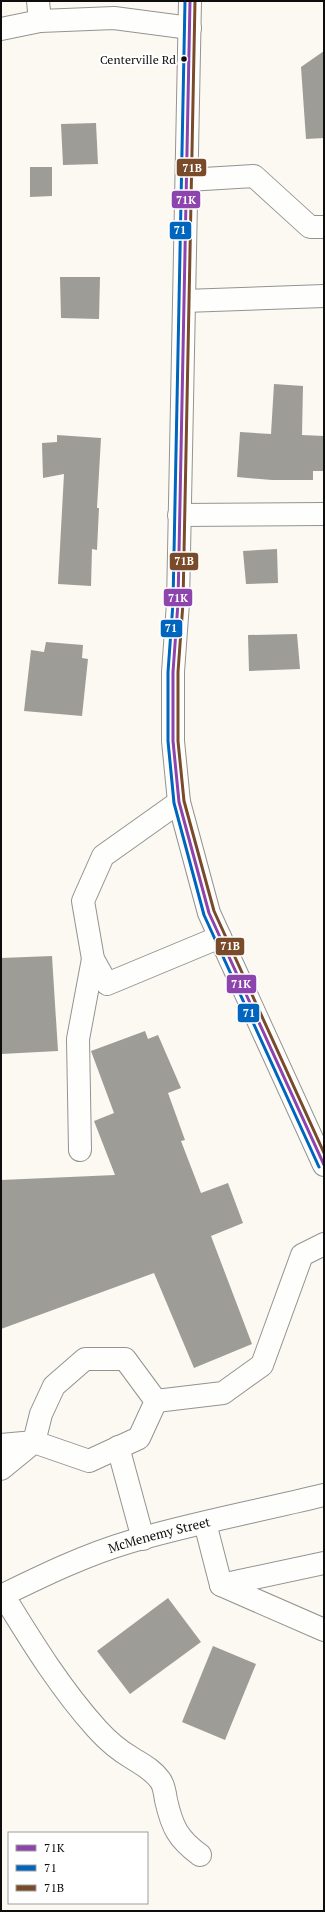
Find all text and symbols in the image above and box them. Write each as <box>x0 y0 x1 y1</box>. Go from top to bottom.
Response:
place label: Centerville Rd <box>100 52 176 67</box>
marker: Centerville Rd <box>179 54 189 64</box>
line badge: 71B <box>176 158 207 177</box>
text: 71B <box>182 161 202 175</box>
line badge: 71K <box>171 190 201 209</box>
text: 71K <box>176 193 196 207</box>
line badge: 71 <box>169 221 192 240</box>
text: 71 <box>174 223 186 237</box>
line badge: 71B <box>169 552 199 571</box>
text: 71B <box>174 554 194 568</box>
line badge: 71K <box>163 588 193 607</box>
text: 71K <box>168 591 188 605</box>
line badge: 71 <box>160 619 183 638</box>
text: 71 <box>165 621 177 635</box>
line badge: 71B <box>215 937 245 956</box>
text: 71B <box>220 939 240 953</box>
line badge: 71K <box>226 974 257 994</box>
text: 71K <box>231 977 251 991</box>
line badge: 71 <box>237 1003 260 1023</box>
text: 71 <box>243 1006 255 1020</box>
street label: McMenemy Street <box>106 1512 212 1557</box>
legend <box>8 1832 148 1904</box>
text: 71K <box>44 1840 65 1855</box>
text: 71 <box>44 1860 57 1875</box>
text: 71B <box>44 1880 64 1895</box>

